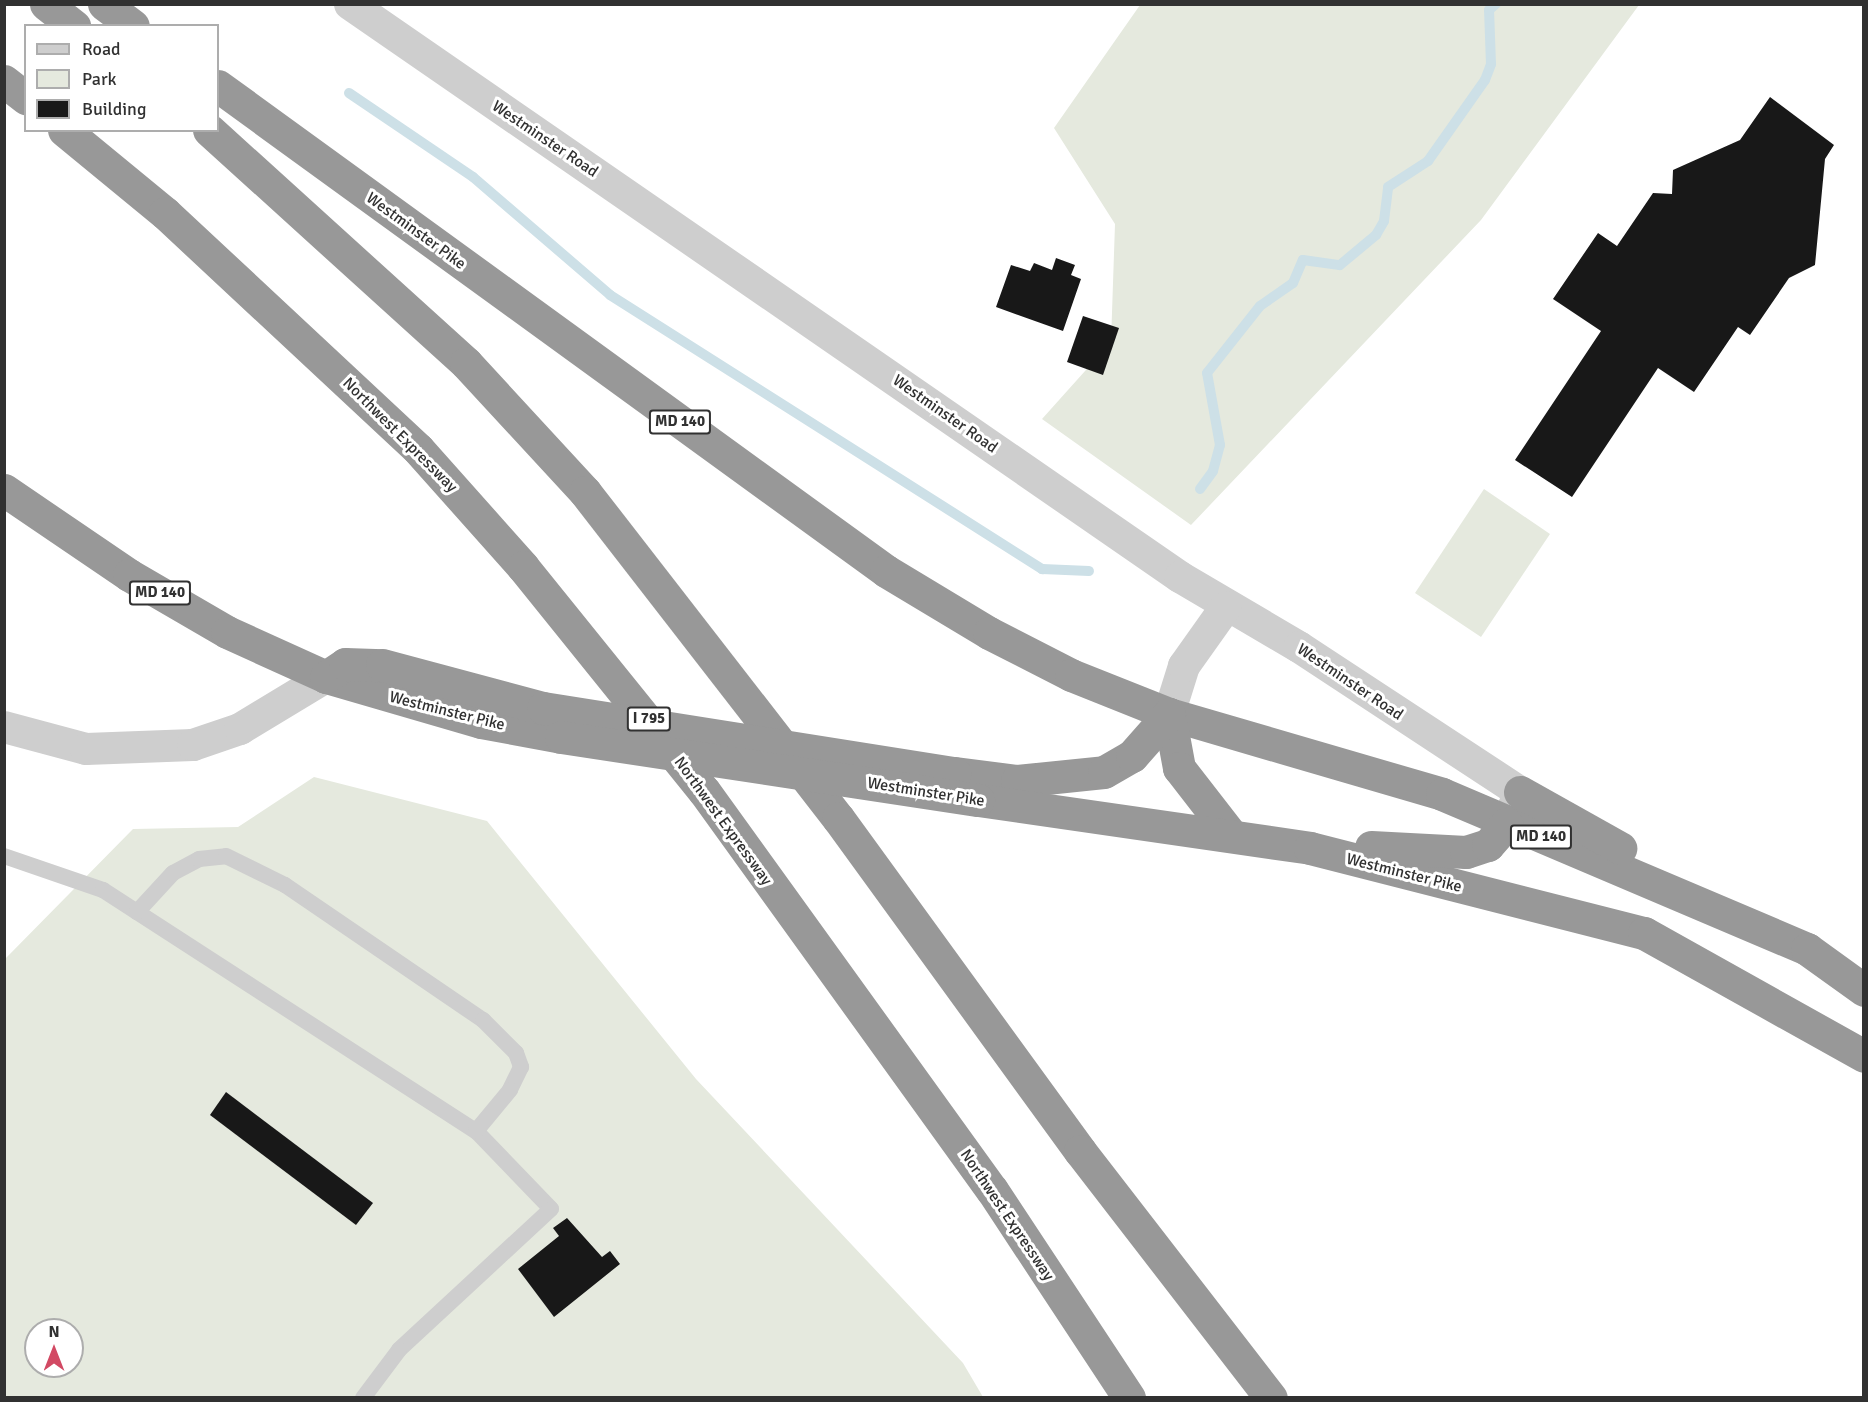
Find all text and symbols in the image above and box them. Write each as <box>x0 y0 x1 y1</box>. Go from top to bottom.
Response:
legend <box>24 24 219 132</box>
text: Road <box>82 38 121 60</box>
text: Park <box>82 68 117 90</box>
street label: Westminster Road <box>488 97 602 181</box>
text: Building <box>82 98 146 120</box>
street label: Westminster Pike <box>362 188 470 274</box>
street label: Westminster Road <box>889 371 1001 457</box>
street label: Northwest Expressway <box>339 374 461 496</box>
road number: MD 140 <box>648 410 712 434</box>
road number: MD 140 <box>128 581 192 605</box>
street label: Westminster Road <box>1293 640 1407 724</box>
street label: Westminster Pike <box>387 687 507 735</box>
road number: I 795 <box>626 707 672 731</box>
street label: Northwest Expressway <box>670 753 776 889</box>
street label: Westminster Pike <box>866 773 986 811</box>
road number: MD 140 <box>1510 825 1572 849</box>
street label: Westminster Pike <box>1344 849 1464 897</box>
street label: Northwest Expressway <box>956 1146 1058 1284</box>
north arrow <box>24 1318 84 1378</box>
text: N <box>48 1322 60 1342</box>

